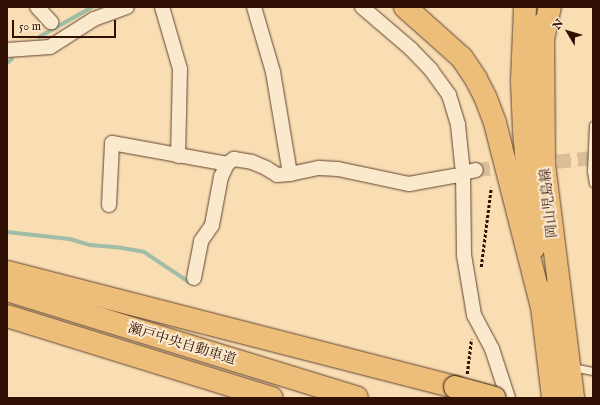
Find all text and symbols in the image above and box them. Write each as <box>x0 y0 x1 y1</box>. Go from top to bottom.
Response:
scale bar <box>14 12 118 38</box>
north arrow <box>548 12 588 52</box>
text: N <box>550 17 567 33</box>
text: 50 m <box>19 19 41 34</box>
street label: 岡山児島線 <box>537 167 561 239</box>
street label: 瀬戸中央自動車道 <box>126 320 238 368</box>

